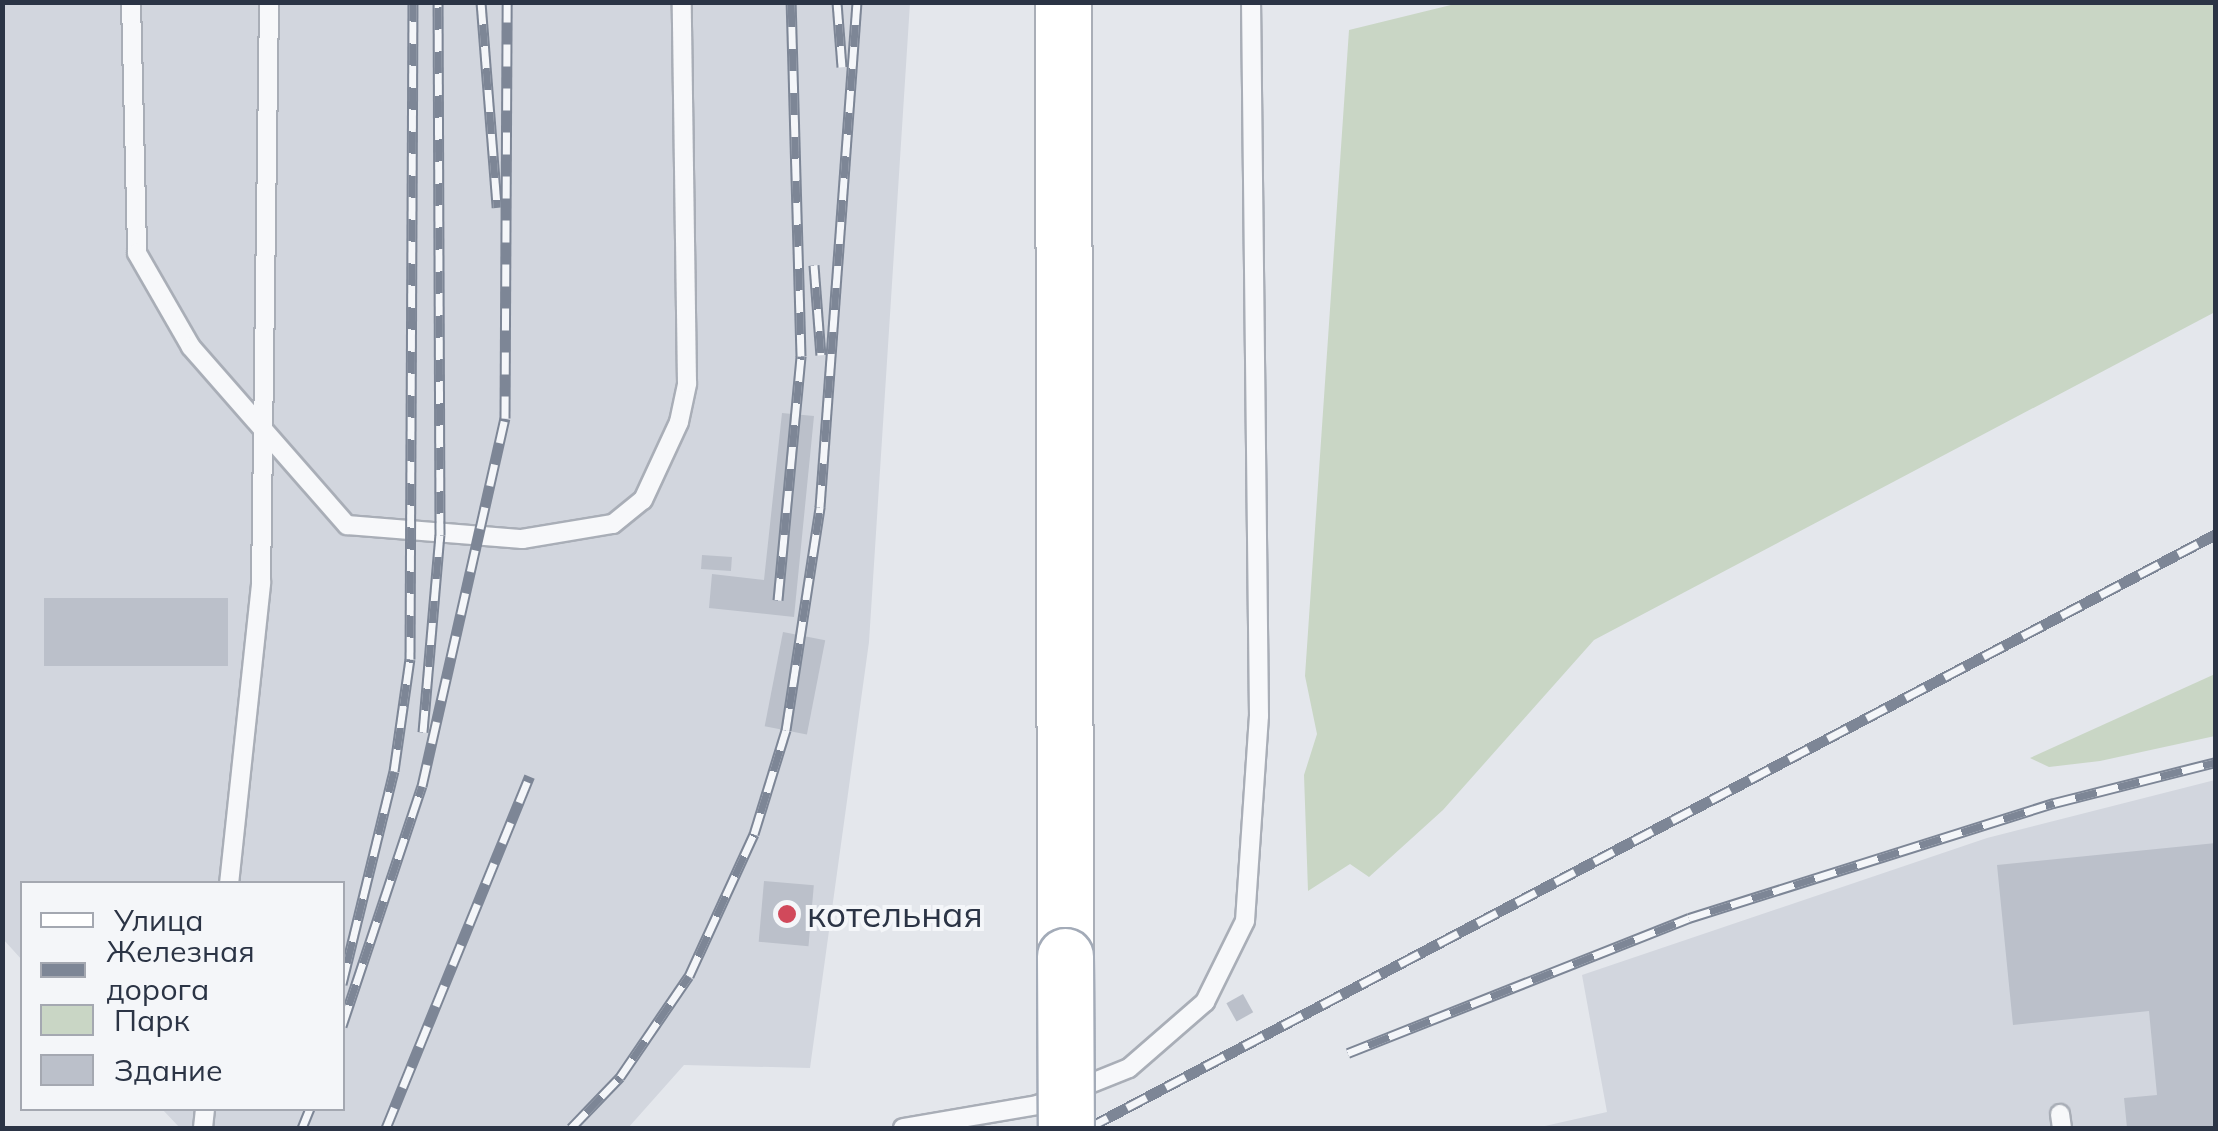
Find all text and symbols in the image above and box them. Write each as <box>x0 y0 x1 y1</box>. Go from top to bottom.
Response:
legend <box>20 881 345 1111</box>
place label: котельная <box>807 893 983 935</box>
text: Улица <box>114 901 204 939</box>
marker: котельная <box>776 903 798 925</box>
text: Железная дорога <box>106 932 255 1008</box>
text: Парк <box>114 1001 190 1039</box>
text: Здание <box>114 1051 223 1089</box>

